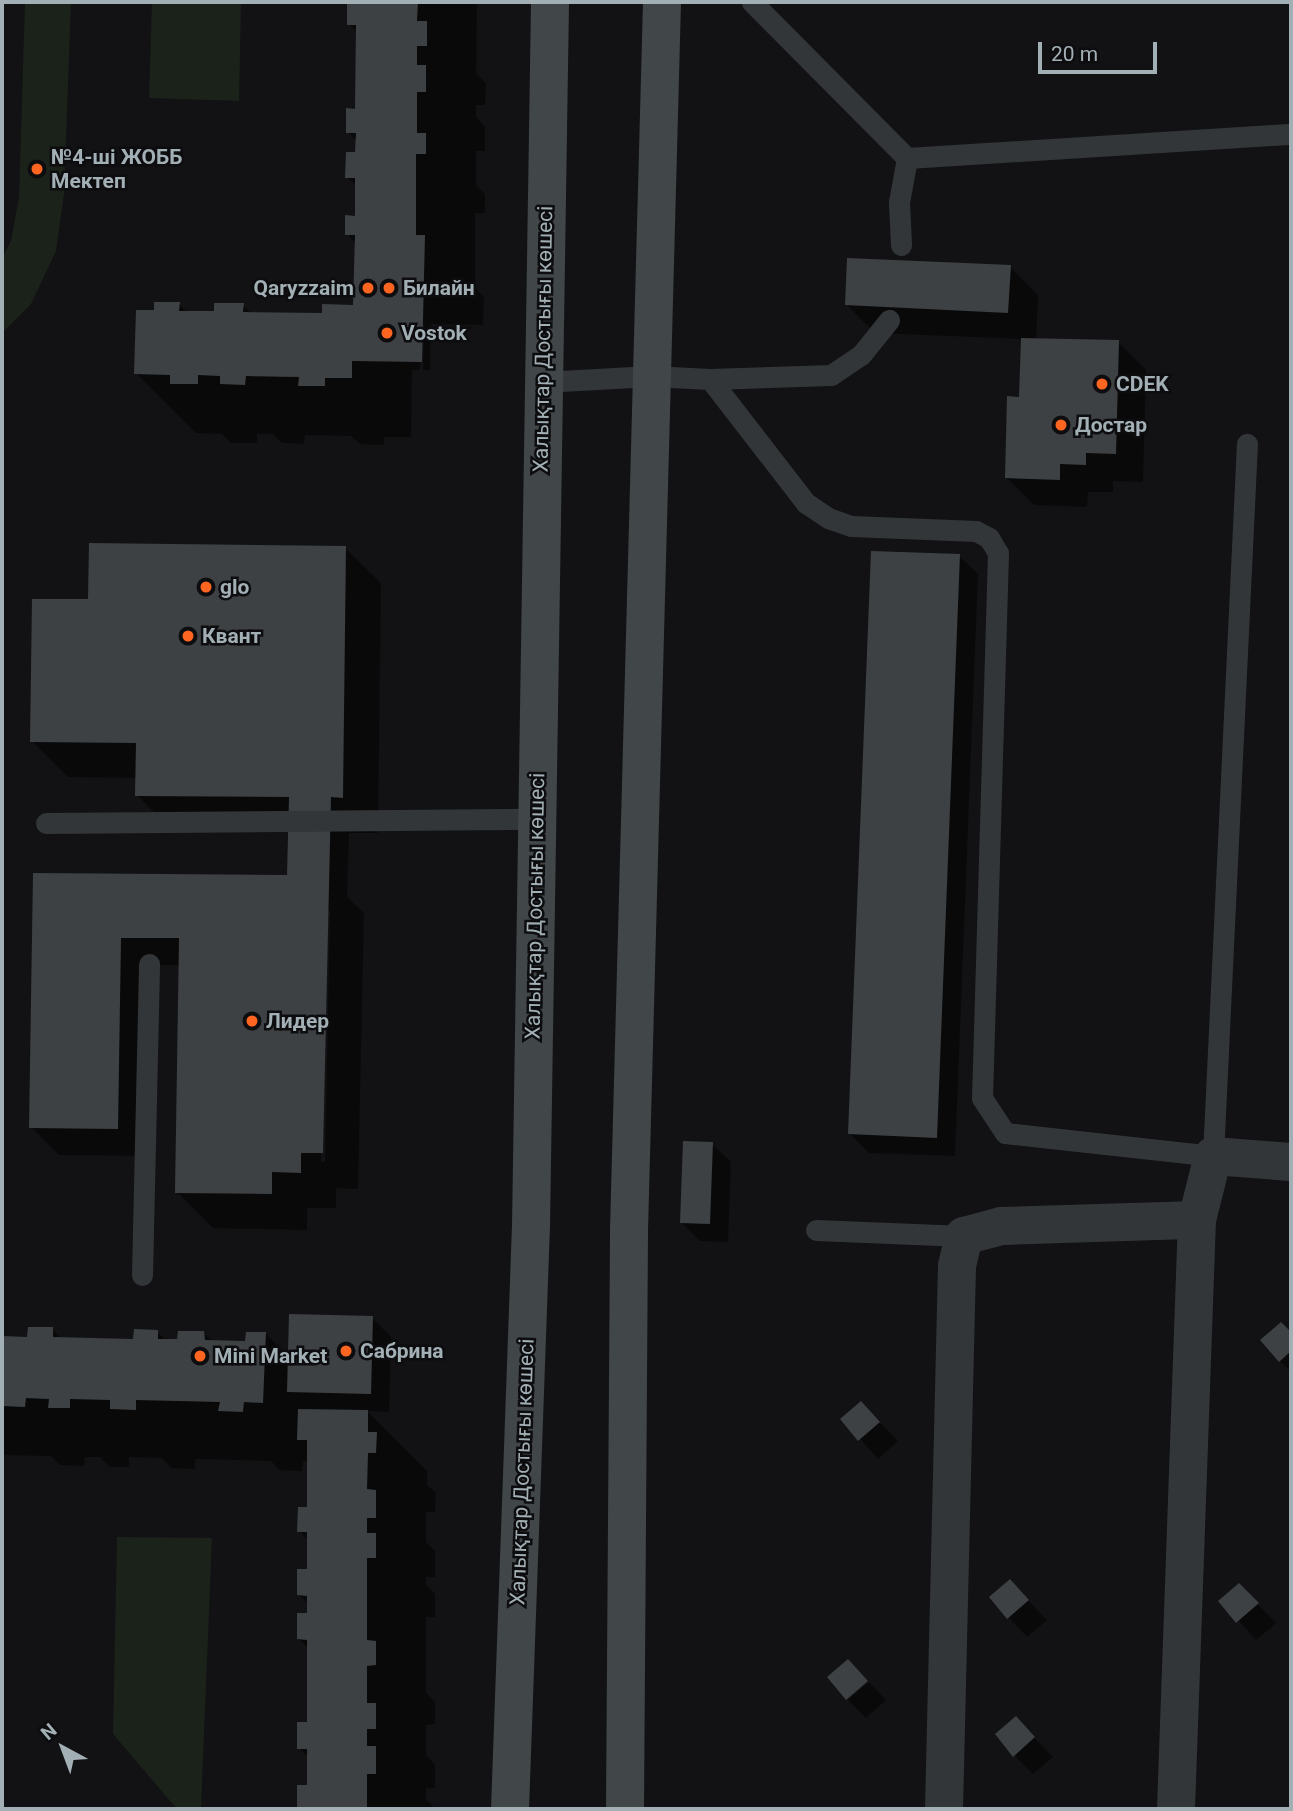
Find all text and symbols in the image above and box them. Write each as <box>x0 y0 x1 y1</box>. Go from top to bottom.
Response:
scale bar <box>1041 28 1160 72</box>
text: 20 m <box>1051 42 1098 66</box>
place label: №4-ші ЖОББ Мектеп <box>51 144 182 194</box>
marker: №4-ші ЖОББ Мектеп <box>29 161 45 177</box>
street label: Халықтар Достығы көшесі <box>528 205 558 473</box>
place label: Qaryzzaim <box>253 275 354 301</box>
place label: Билайн <box>403 275 475 301</box>
marker: Qaryzzaim <box>360 280 376 296</box>
marker: Билайн <box>381 280 397 296</box>
place label: Vostok <box>401 320 467 346</box>
marker: Vostok <box>379 325 395 341</box>
place label: CDEK <box>1116 371 1169 397</box>
marker: CDEK <box>1094 376 1110 392</box>
place label: Достар <box>1075 412 1147 438</box>
marker: Достар <box>1053 417 1069 433</box>
place label: glo <box>220 574 249 600</box>
marker: glo <box>198 579 214 595</box>
place label: Квант <box>202 623 261 649</box>
marker: Квант <box>180 628 196 644</box>
street label: Халықтар Достығы көшесі <box>520 772 550 1040</box>
place label: Лидер <box>266 1008 329 1034</box>
marker: Лидер <box>244 1013 260 1029</box>
place label: Сабрина <box>360 1338 444 1364</box>
street label: Халықтар Достығы көшесі <box>505 1338 539 1606</box>
place label: Mini Market <box>214 1343 327 1369</box>
marker: Сабрина <box>338 1343 354 1359</box>
marker: Mini Market <box>192 1348 208 1364</box>
north arrow <box>28 1713 98 1783</box>
text: N <box>36 1719 61 1745</box>

